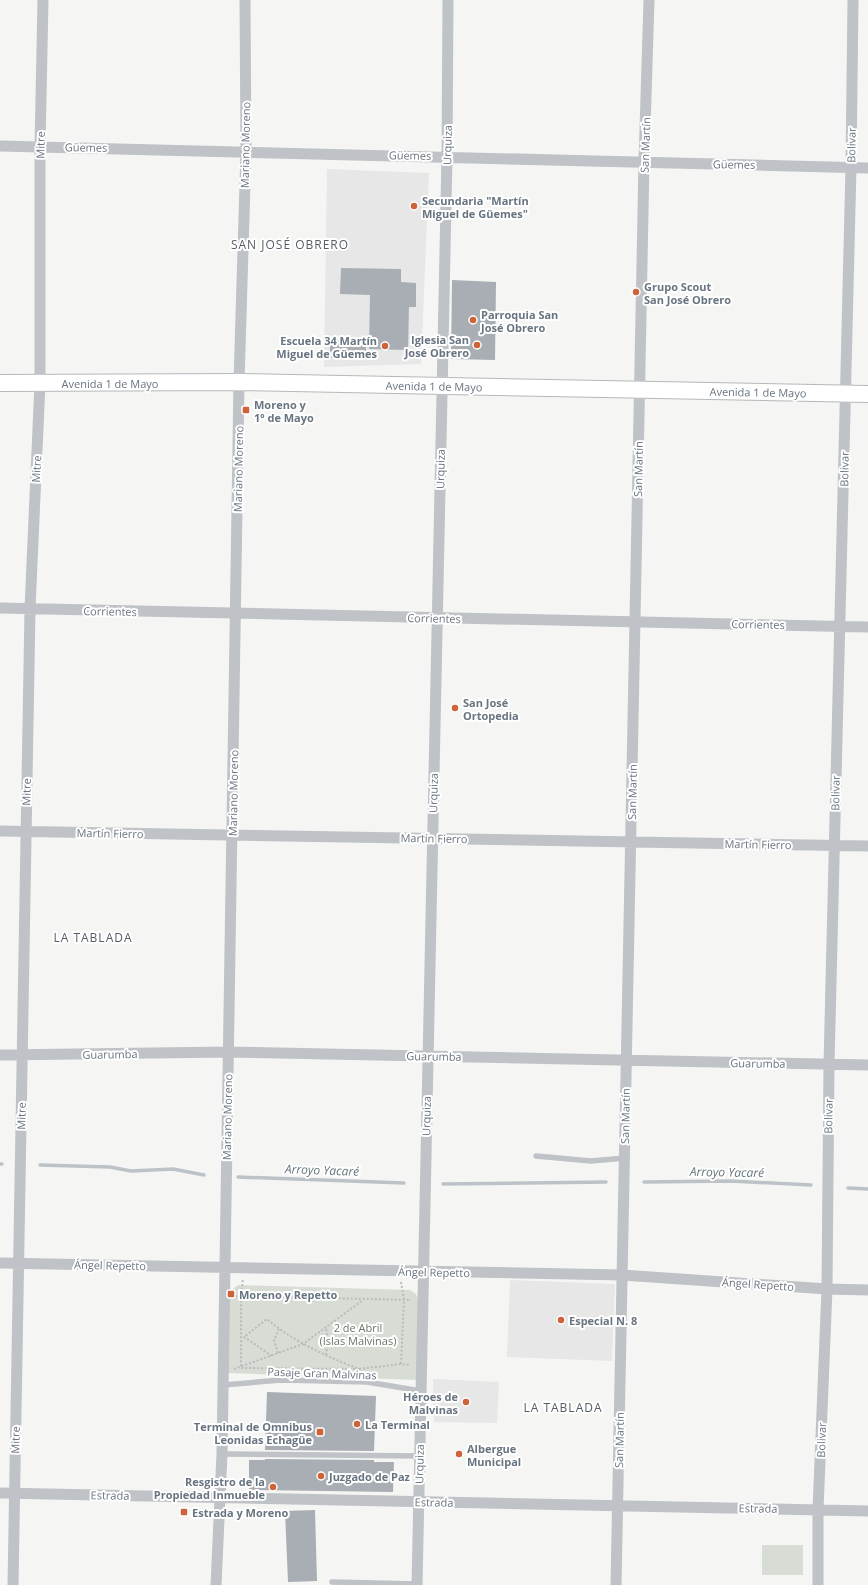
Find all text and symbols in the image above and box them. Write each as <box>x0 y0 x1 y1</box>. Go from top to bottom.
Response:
street label: Mariano Moreno <box>237 101 253 188</box>
street label: San Martín <box>637 117 653 173</box>
street label: Urquiza <box>439 125 455 165</box>
street label: Bolivar <box>843 127 859 163</box>
street label: Mitre <box>32 131 48 159</box>
street label: Güemes <box>65 139 107 155</box>
street label: Güemes <box>389 147 431 163</box>
street label: Güemes <box>713 156 755 172</box>
place label: Secundaria "Martín Miguel de Güemes" <box>422 193 529 221</box>
marker: Secundaria "Martín Miguel de Güemes" <box>409 201 419 211</box>
district label: SAN JOSÉ OBRERO <box>231 236 349 253</box>
place label: Grupo Scout San José Obrero <box>644 279 731 307</box>
marker: Grupo Scout San José Obrero <box>631 287 641 297</box>
place label: Parroquia San José Obrero <box>480 307 558 335</box>
marker: Parroquia San José Obrero <box>468 315 478 325</box>
place label: Iglesia San José Obrero <box>404 332 469 360</box>
place label: Escuela 34 Martín Miguel de Güemes <box>276 333 378 361</box>
marker: Iglesia San José Obrero <box>472 340 482 350</box>
marker: Escuela 34 Martín Miguel de Güemes <box>380 341 390 351</box>
street label: Avenida 1 de Mayo <box>62 376 159 391</box>
street label: Avenida 1 de Mayo <box>385 378 483 394</box>
street label: Avenida 1 de Mayo <box>709 384 807 400</box>
place label: Moreno y 1º de Mayo <box>254 397 314 425</box>
marker: Moreno y 1º de Mayo <box>241 405 251 415</box>
street label: Mariano Moreno <box>230 425 246 512</box>
street label: San Martín <box>630 441 646 497</box>
street label: Urquiza <box>432 449 448 489</box>
street label: Bolivar <box>836 451 852 487</box>
street label: Mitre <box>28 455 44 483</box>
street label: Corrientes <box>83 603 137 619</box>
street label: Corrientes <box>407 610 461 626</box>
street label: Corrientes <box>731 616 785 632</box>
place label: San José Ortopedia <box>463 695 519 723</box>
marker: San José Ortopedia <box>450 703 460 713</box>
street label: Mariano Moreno <box>225 749 241 836</box>
street label: San Martín <box>624 764 640 820</box>
street label: Urquiza <box>425 773 441 813</box>
street label: Bolivar <box>827 775 843 811</box>
street label: Mitre <box>18 778 34 806</box>
street label: Martín Fierro <box>76 825 144 841</box>
street label: Martín Fierro <box>400 830 468 846</box>
street label: Martín Fierro <box>724 836 792 852</box>
district label: LA TABLADA <box>53 929 133 946</box>
street label: Guarumba <box>82 1046 138 1062</box>
street label: Guarumba <box>406 1048 462 1064</box>
street label: Guarumba <box>730 1055 786 1071</box>
street label: Mariano Moreno <box>219 1073 235 1160</box>
street label: San Martín <box>617 1088 633 1144</box>
street label: Urquiza <box>418 1096 434 1136</box>
street label: Bolivar <box>820 1098 836 1134</box>
street label: Mitre <box>13 1102 29 1130</box>
water label: Arroyo Yacaré <box>284 1160 359 1180</box>
water label: Arroyo Yacaré <box>689 1163 764 1181</box>
street label: Ángel Repetto <box>74 1257 146 1273</box>
street label: Ángel Repetto <box>398 1264 470 1280</box>
street label: Ángel Repetto <box>722 1274 795 1294</box>
place label: Moreno y Repetto <box>239 1287 337 1302</box>
marker: Moreno y Repetto <box>226 1289 236 1299</box>
place label: Especial N. 8 <box>569 1313 637 1328</box>
marker: Especial N. 8 <box>556 1315 566 1325</box>
park label: 2 de Abril (Islas Malvinas) <box>320 1320 396 1348</box>
street label: Pasaje Gran Malvinas <box>267 1364 377 1382</box>
place label: Héroes de Malvinas <box>403 1389 459 1417</box>
marker: Héroes de Malvinas <box>461 1397 471 1407</box>
district label: LA TABLADA <box>523 1399 603 1416</box>
street label: San Martín <box>611 1412 627 1468</box>
place label: La Terminal <box>365 1417 430 1432</box>
place label: Terminal de Omnibus Leonidas Echagüe <box>194 1419 313 1447</box>
marker: La Terminal <box>352 1419 362 1429</box>
street label: Bolivar <box>813 1422 829 1458</box>
street label: Mitre <box>7 1426 23 1454</box>
marker: Terminal de Omnibus Leonidas Echagüe <box>315 1427 325 1437</box>
place label: Albergue Municipal <box>467 1441 521 1469</box>
street label: Urquiza <box>411 1444 427 1484</box>
marker: Albergue Municipal <box>454 1449 464 1459</box>
place label: Juzgado de Paz <box>328 1469 411 1484</box>
marker: Juzgado de Paz <box>316 1471 326 1481</box>
place label: Resgistro de la Propiedad Inmueble <box>154 1474 266 1502</box>
marker: Resgistro de la Propiedad Inmueble <box>268 1482 278 1492</box>
street label: Estrada <box>91 1487 129 1503</box>
street label: Estrada <box>415 1494 453 1510</box>
street label: Estrada <box>739 1500 777 1516</box>
place label: Estrada y Moreno <box>192 1505 289 1520</box>
marker: Estrada y Moreno <box>179 1507 189 1517</box>

